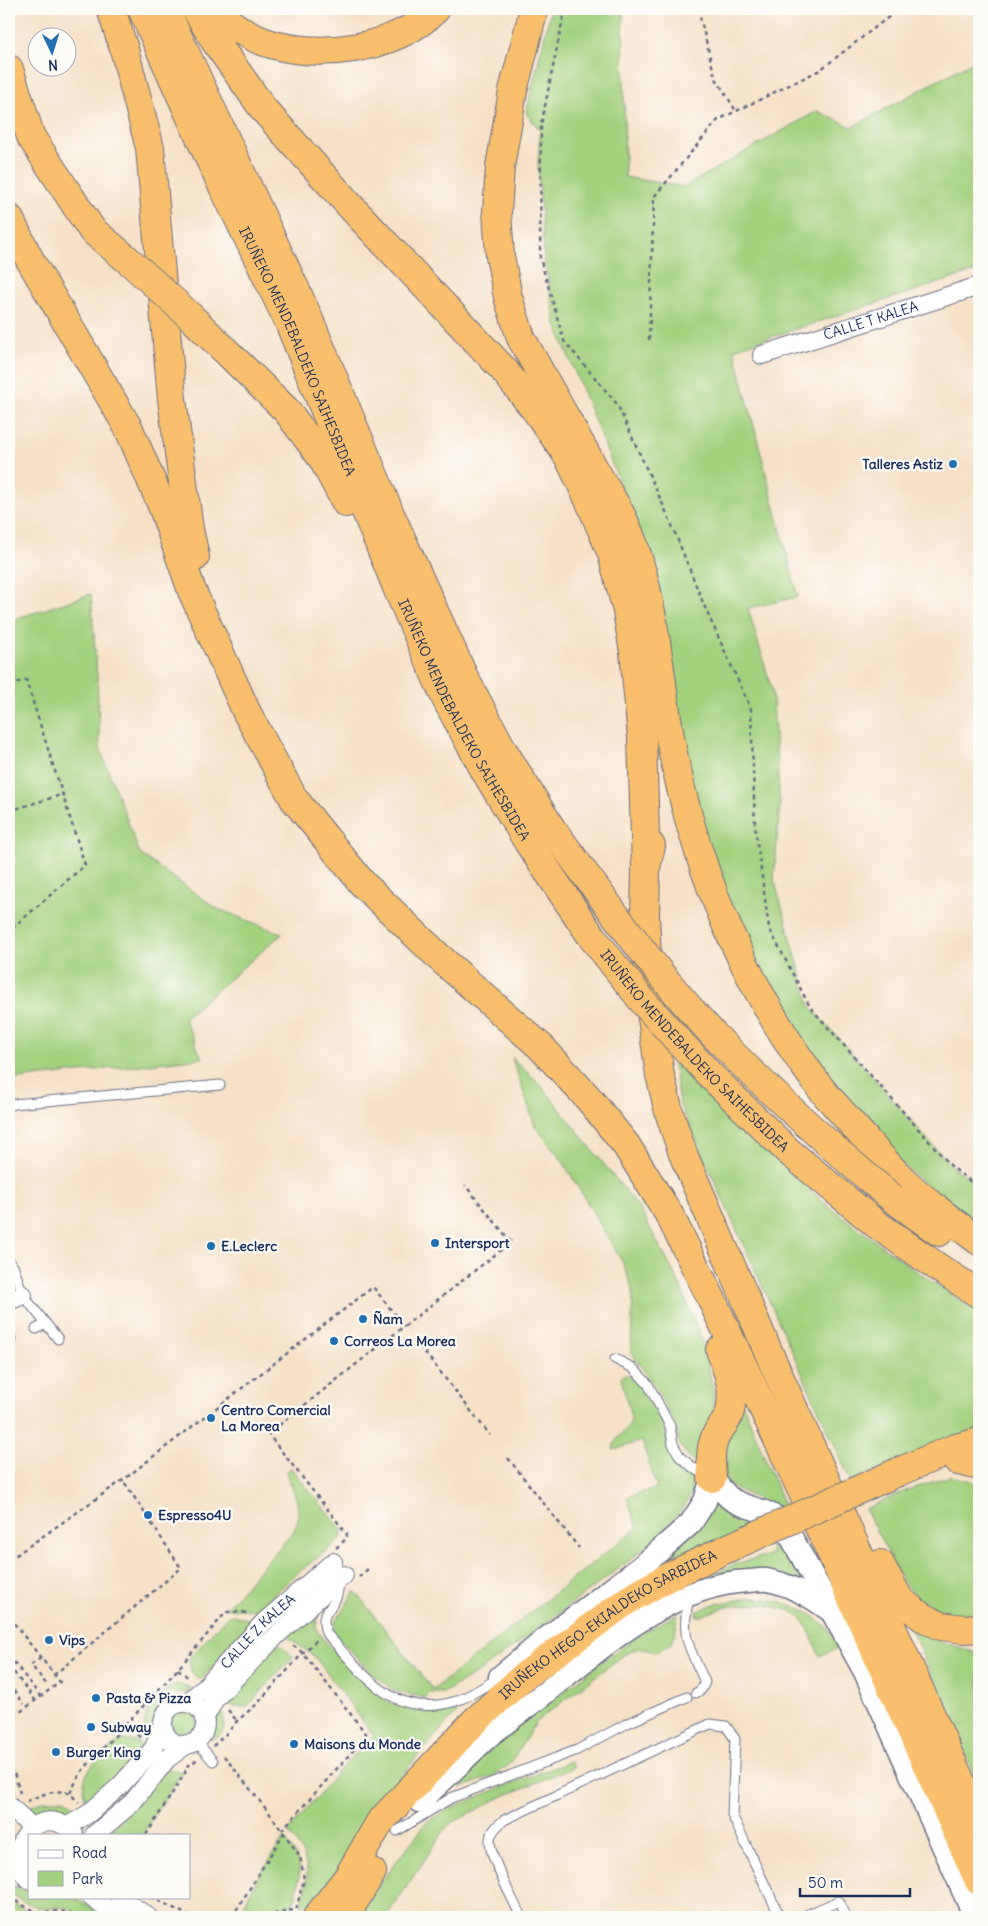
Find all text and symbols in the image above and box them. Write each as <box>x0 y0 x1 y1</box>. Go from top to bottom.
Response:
north arrow <box>28 28 78 78</box>
text: N <box>47 56 58 74</box>
street label: IRUÑEKO MENDEBALDEKO SAIHESBIDEA <box>235 224 360 479</box>
street label: CALLE T KALEA <box>821 297 920 344</box>
place label: Talleres Astiz <box>862 455 943 473</box>
marker: Talleres Astiz <box>947 458 959 470</box>
street label: IRUÑEKO MENDEBALDEKO SAIHESBIDEA <box>394 596 534 844</box>
street label: IRUÑEKO MENDEBALDEKO SAIHESBIDEA <box>596 946 793 1156</box>
place label: Intersport <box>445 1234 510 1252</box>
place label: E.Leclerc <box>221 1237 277 1255</box>
marker: Intersport <box>429 1237 441 1249</box>
marker: E.Leclerc <box>205 1240 217 1252</box>
place label: Ñam <box>373 1310 404 1328</box>
marker: Ñam <box>357 1313 369 1325</box>
place label: Correos La Morea <box>344 1332 456 1350</box>
marker: Correos La Morea <box>328 1335 340 1347</box>
place label: Centro Comercial La Morea <box>221 1401 331 1435</box>
marker: Centro Comercial La Morea <box>205 1412 217 1424</box>
place label: Espresso4U <box>158 1506 232 1524</box>
marker: Espresso4U <box>142 1509 154 1521</box>
street label: IRUÑEKO HEGO-EKIALDEKO SARBIDEA <box>495 1546 719 1703</box>
street label: CALLE Z KALEA <box>217 1590 299 1673</box>
place label: Vips <box>59 1631 86 1649</box>
marker: Vips <box>43 1634 55 1646</box>
place label: Pasta & Pizza <box>106 1689 191 1707</box>
marker: Pasta & Pizza <box>90 1692 102 1704</box>
place label: Subway <box>101 1718 152 1736</box>
marker: Subway <box>85 1721 97 1733</box>
place label: Maisons du Monde <box>304 1735 422 1753</box>
marker: Maisons du Monde <box>288 1738 300 1750</box>
place label: Burger King <box>66 1743 141 1761</box>
marker: Burger King <box>50 1746 62 1758</box>
legend <box>28 1834 190 1898</box>
text: Road <box>72 1843 107 1862</box>
scale bar <box>800 1866 910 1898</box>
text: Park <box>72 1869 103 1888</box>
text: 50 m <box>808 1873 843 1892</box>

